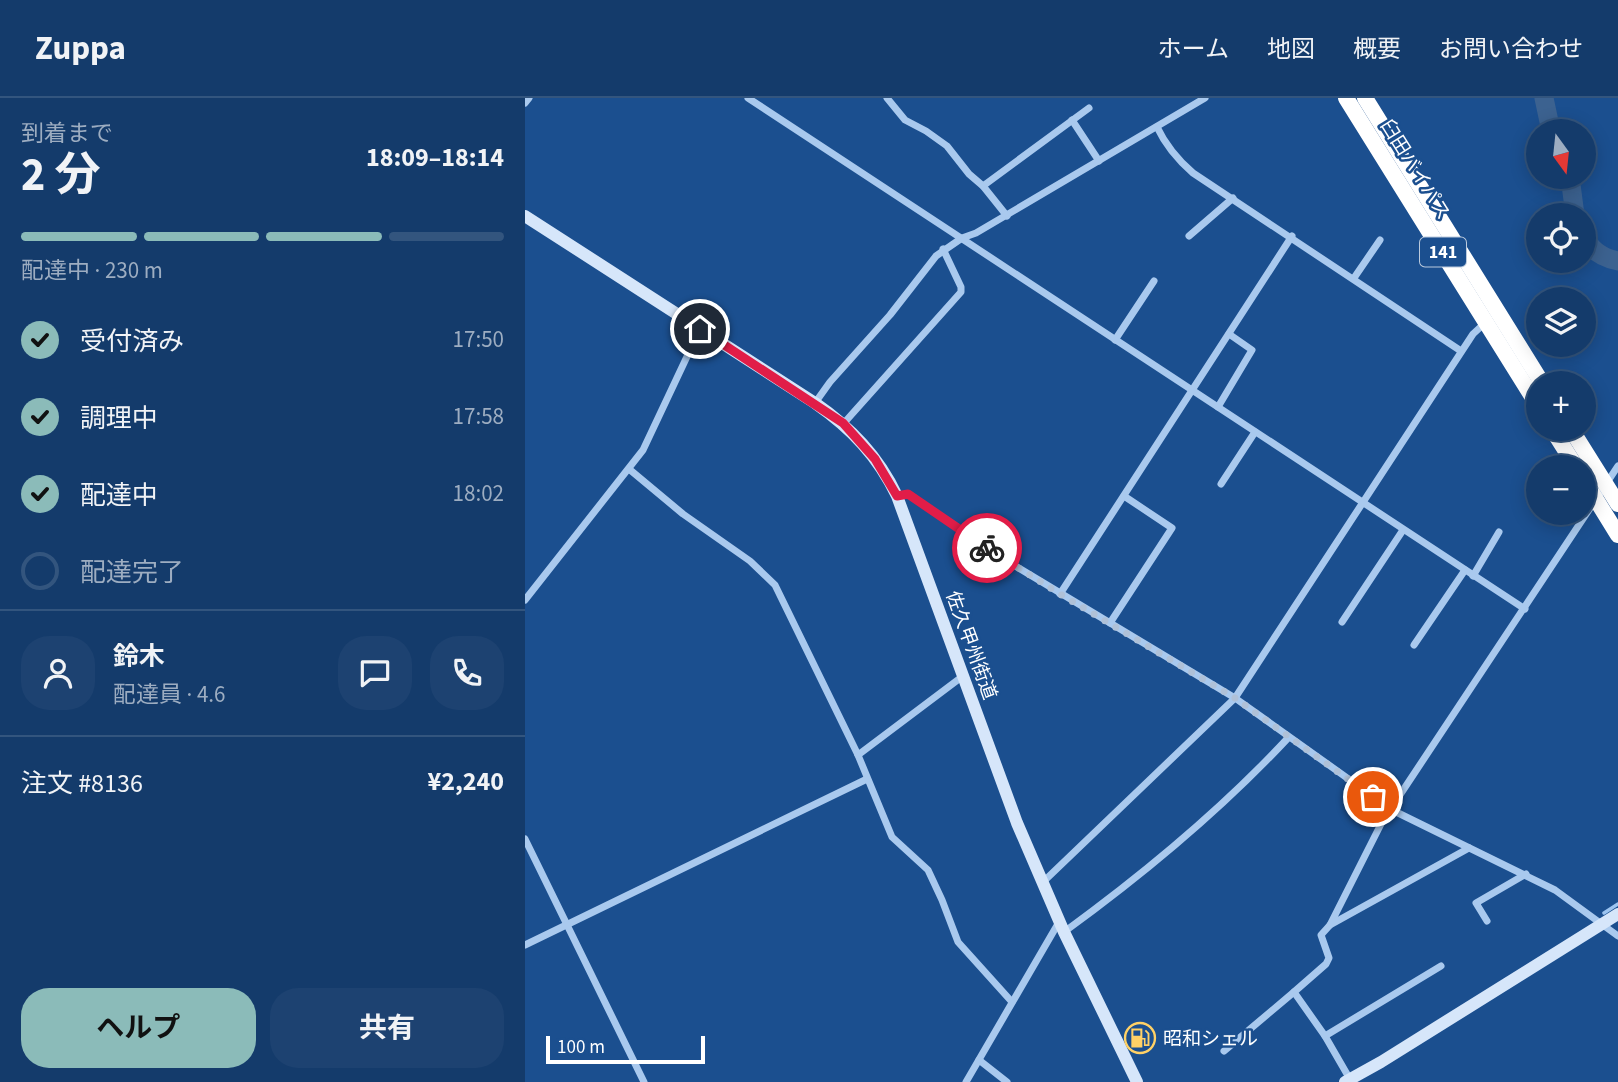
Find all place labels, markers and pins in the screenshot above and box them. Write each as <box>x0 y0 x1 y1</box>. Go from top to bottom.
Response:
pin <box>670 299 730 359</box>
pin <box>1343 767 1403 827</box>
fuel station icon: 昭和シェル <box>1123 1021 1157 1055</box>
place label: 昭和シェル <box>1163 1026 1258 1053</box>

